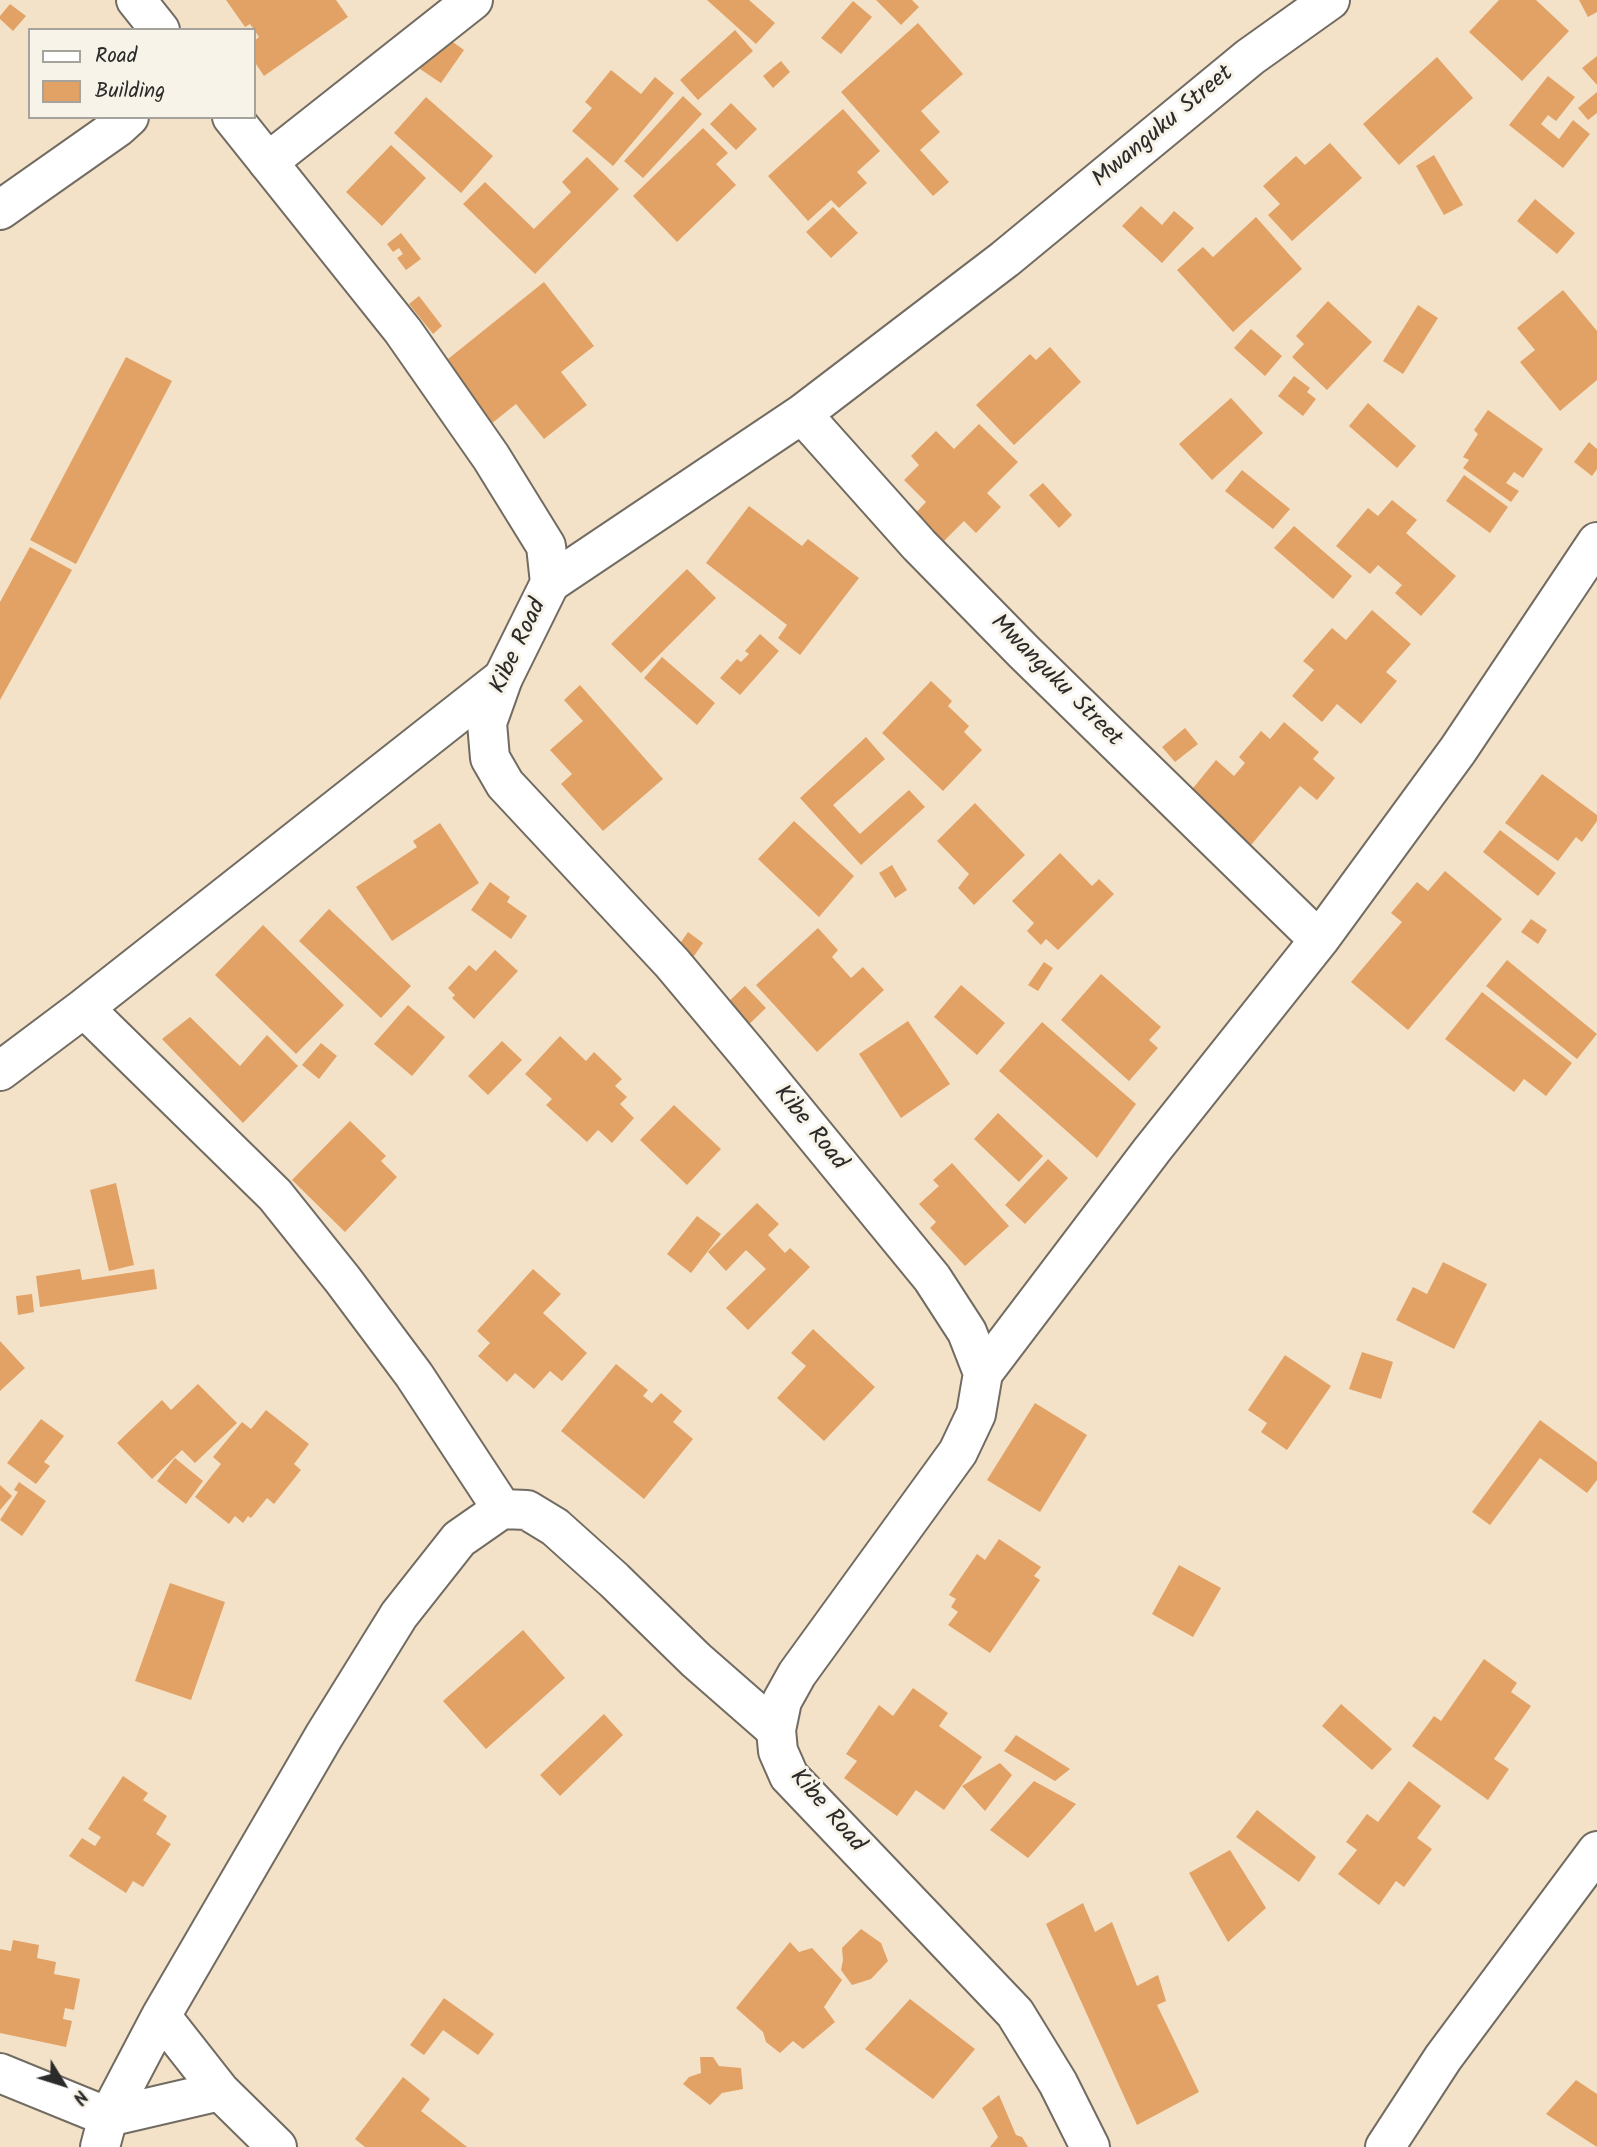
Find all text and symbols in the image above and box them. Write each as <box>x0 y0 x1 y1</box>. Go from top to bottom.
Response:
legend <box>28 28 256 119</box>
text: Road <box>95 40 137 73</box>
street label: Mwanguku Street <box>1088 61 1240 195</box>
text: Building <box>95 75 165 108</box>
street label: Kibe Road <box>486 595 554 699</box>
street label: Mwanguku Street <box>983 610 1127 754</box>
street label: Kibe Road <box>766 1081 852 1177</box>
street label: Kibe Road <box>782 1764 870 1860</box>
north arrow <box>28 2049 98 2119</box>
text: N <box>64 2083 95 2111</box>

